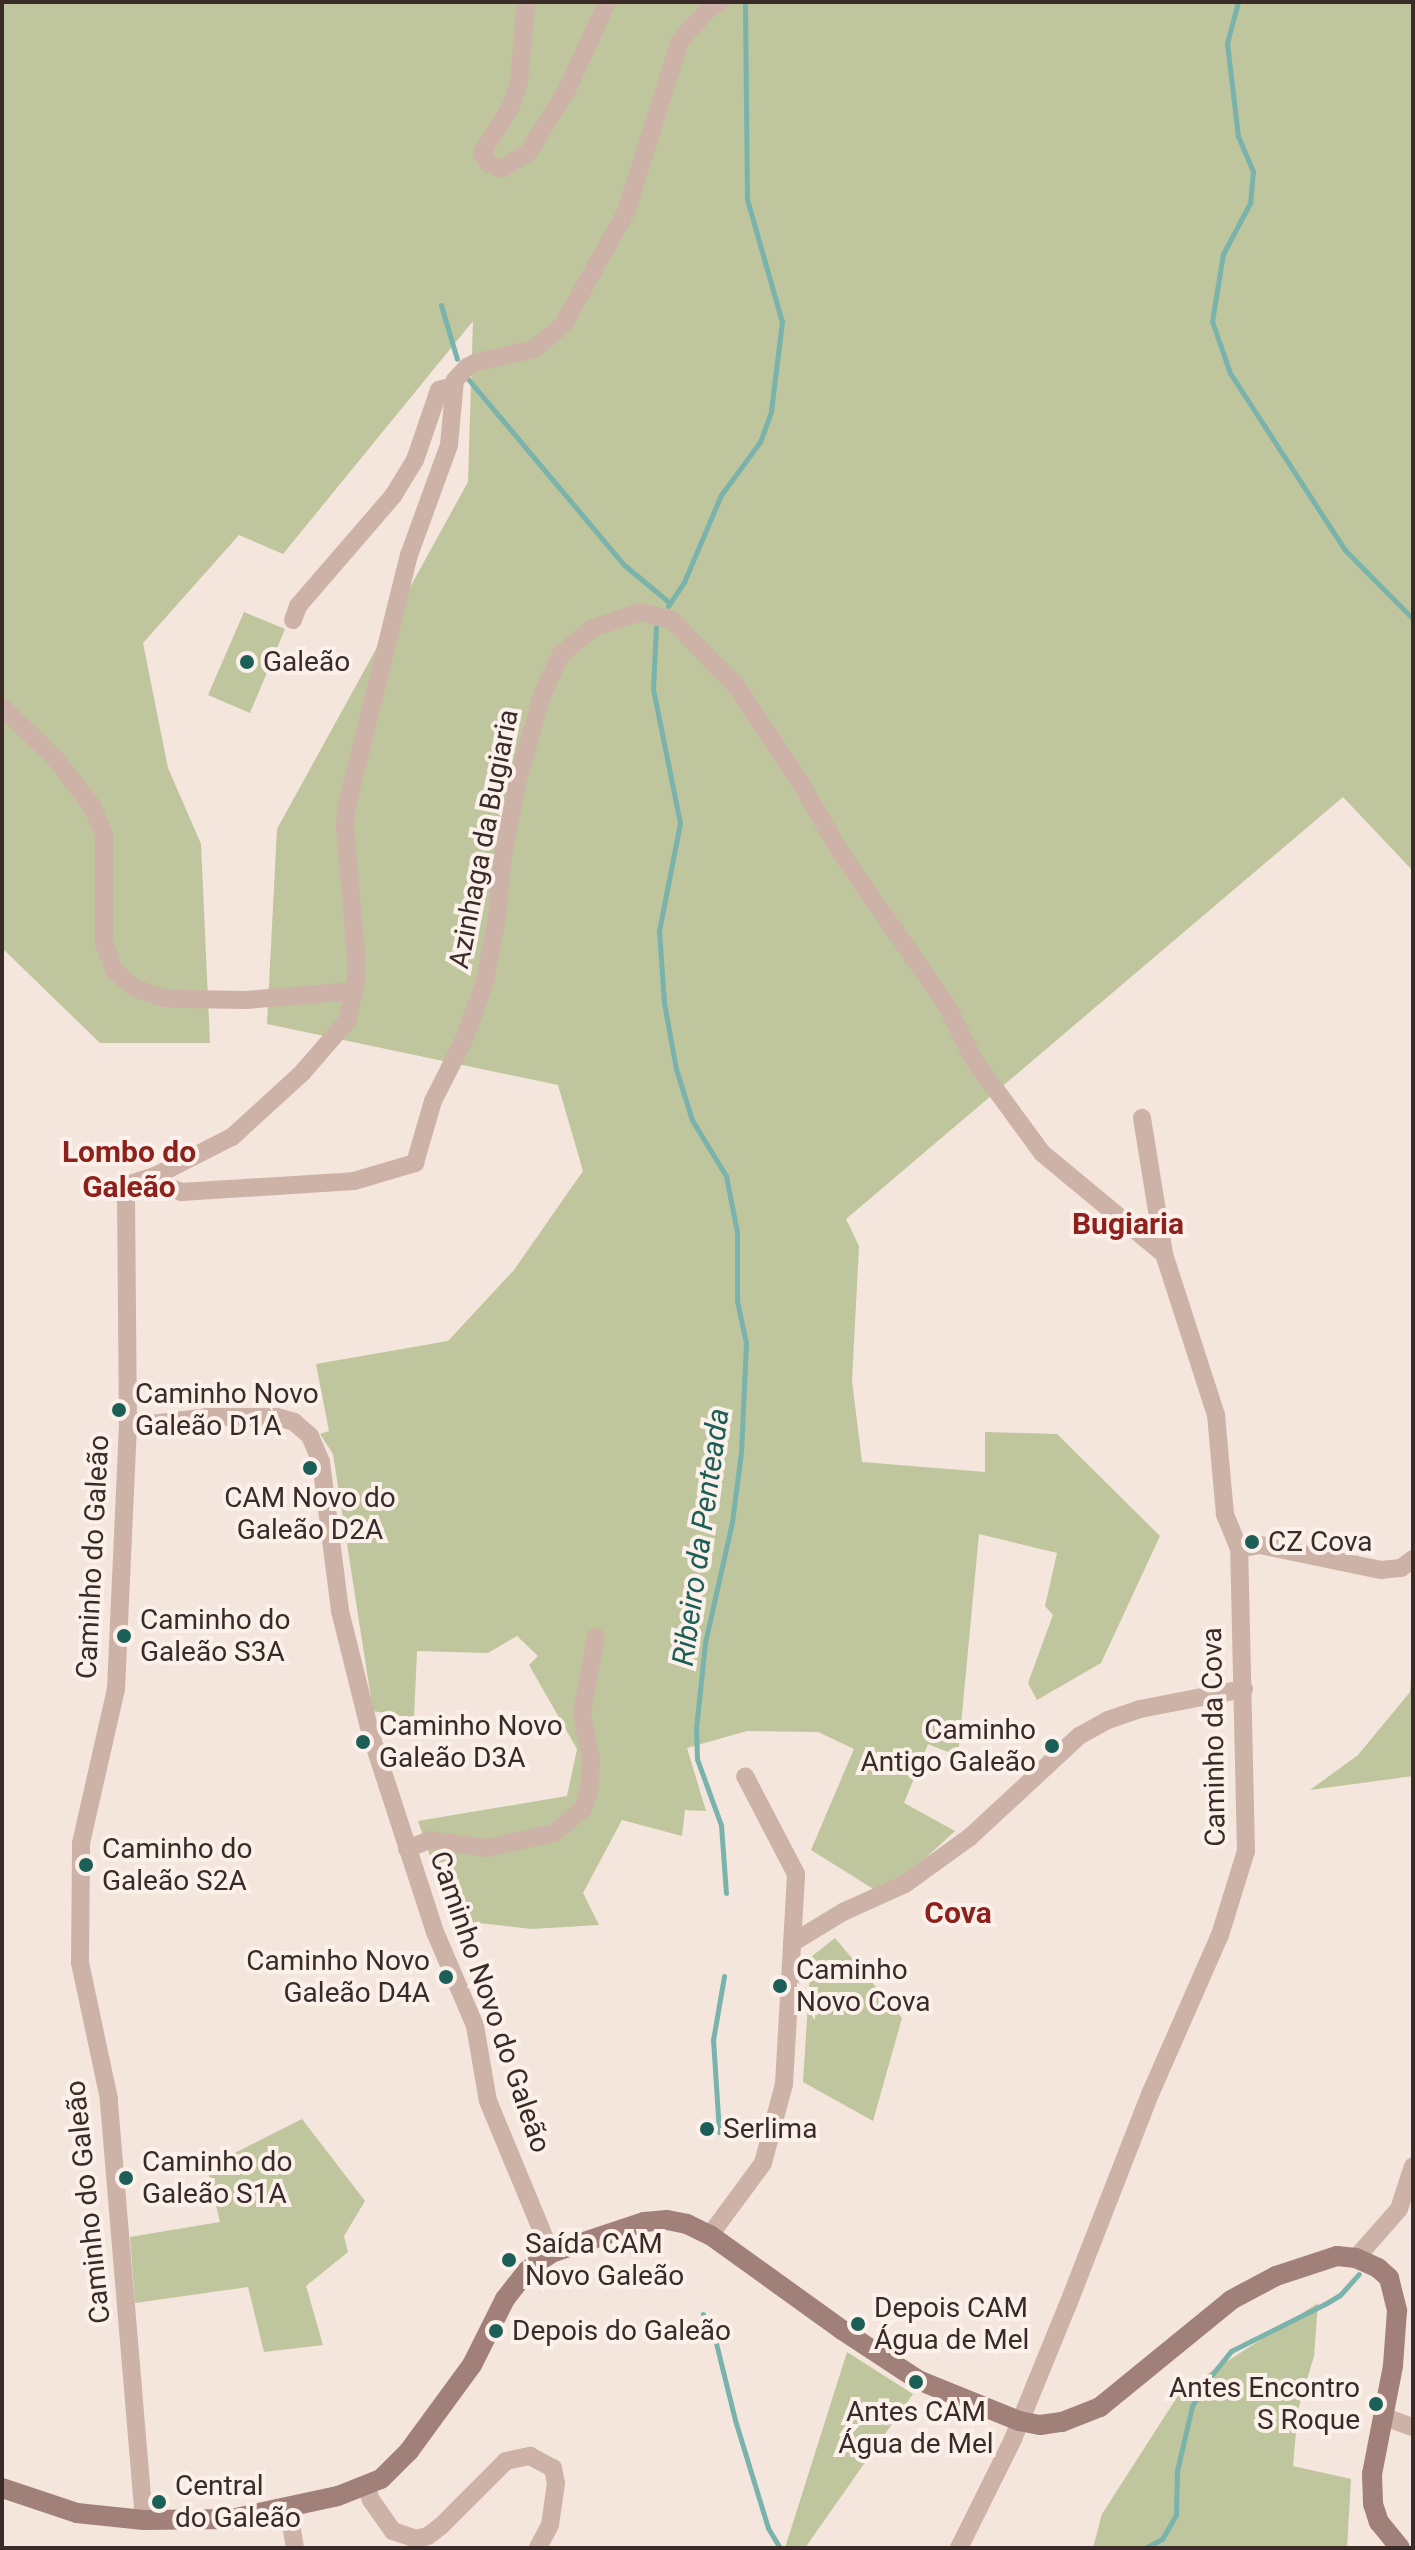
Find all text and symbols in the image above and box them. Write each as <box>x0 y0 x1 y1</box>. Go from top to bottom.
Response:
place label: Galeão <box>263 645 350 679</box>
marker: Galeão <box>238 653 256 671</box>
street label: Azinhaga da Bugiaria <box>442 707 526 971</box>
district label: Lombo do Galeão <box>62 1134 196 1204</box>
district label: Bugiaria <box>1072 1206 1184 1242</box>
place label: Caminho Novo Galeão D1A <box>135 1377 319 1443</box>
marker: Caminho Novo Galeão D1A <box>110 1401 128 1419</box>
water label: Ribeiro da Penteada <box>665 1406 737 1668</box>
street label: Caminho do Galeão <box>70 1434 116 1680</box>
marker: CAM Novo do Galeão D2A <box>301 1459 319 1477</box>
place label: CAM Novo do Galeão D2A <box>224 1481 396 1547</box>
place label: CZ Cova <box>1268 1525 1373 1559</box>
marker: CZ Cova <box>1243 1533 1261 1551</box>
place label: Caminho do Galeão S3A <box>140 1603 290 1669</box>
marker: Caminho do Galeão S3A <box>115 1627 133 1645</box>
street label: Caminho da Cova <box>1195 1627 1233 1847</box>
place label: Caminho Novo Galeão D3A <box>379 1709 563 1775</box>
place label: Caminho Antigo Galeão <box>861 1713 1036 1779</box>
marker: Caminho Novo Galeão D3A <box>354 1733 372 1751</box>
marker: Caminho Antigo Galeão <box>1043 1737 1061 1755</box>
place label: Caminho do Galeão S2A <box>102 1832 252 1898</box>
street label: Caminho Novo do Galeão <box>423 1847 557 2157</box>
marker: Caminho do Galeão S2A <box>77 1856 95 1874</box>
district label: Cova <box>924 1895 992 1931</box>
place label: Caminho Novo Galeão D4A <box>246 1944 430 2010</box>
place label: Caminho Novo Cova <box>796 1953 931 2019</box>
marker: Caminho Novo Galeão D4A <box>437 1968 455 1986</box>
marker: Caminho Novo Cova <box>771 1977 789 1995</box>
street label: Caminho do Galeão <box>59 2079 117 2325</box>
place label: Serlima <box>723 2112 817 2146</box>
marker: Serlima <box>698 2120 716 2138</box>
place label: Caminho do Galeão S1A <box>142 2145 292 2211</box>
marker: Caminho do Galeão S1A <box>117 2169 135 2187</box>
place label: Saída CAM Novo Galeão <box>525 2227 684 2293</box>
marker: Saída CAM Novo Galeão <box>500 2251 518 2269</box>
place label: Depois CAM Água de Mel <box>874 2291 1029 2357</box>
place label: Depois do Galeão <box>512 2314 731 2348</box>
marker: Depois CAM Água de Mel <box>849 2315 867 2333</box>
marker: Depois do Galeão <box>487 2322 505 2340</box>
place label: Antes Encontro S Roque <box>1169 2371 1360 2437</box>
marker: Antes CAM Água de Mel <box>907 2373 925 2391</box>
place label: Antes CAM Água de Mel <box>838 2395 994 2461</box>
marker: Antes Encontro S Roque <box>1367 2395 1385 2413</box>
place label: Central do Galeão <box>175 2469 301 2535</box>
marker: Central do Galeão <box>150 2493 168 2511</box>

